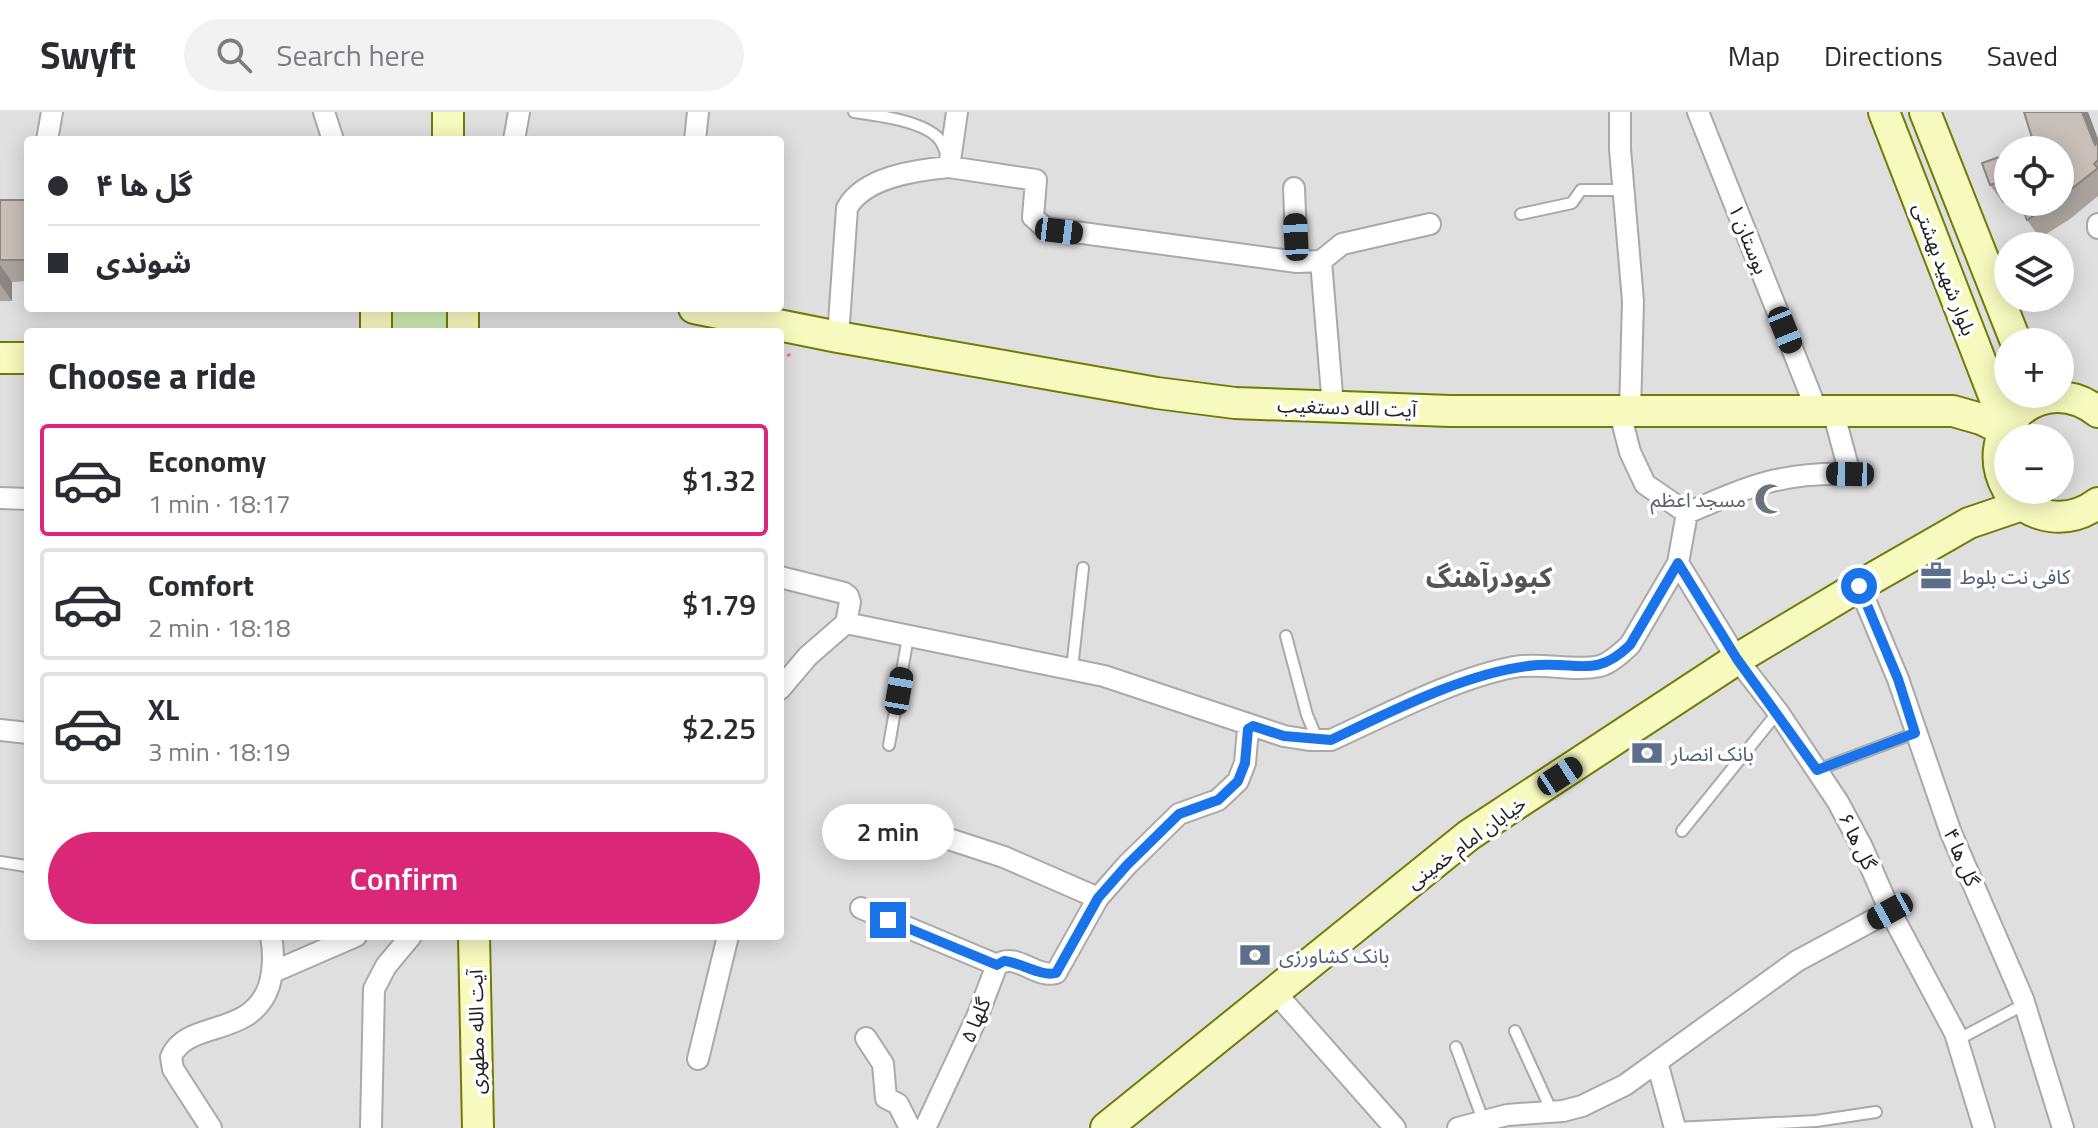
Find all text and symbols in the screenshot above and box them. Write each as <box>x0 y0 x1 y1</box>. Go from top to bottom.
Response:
search box <box>184 19 744 91</box>
text: Swyft <box>40 26 136 84</box>
text: Search here <box>276 32 425 78</box>
icon: search <box>212 33 256 77</box>
text: Map <box>1728 34 1780 77</box>
text: Directions <box>1824 34 1943 77</box>
text: Saved <box>1987 34 2058 77</box>
map controls <box>1994 136 2074 504</box>
button: locate <box>1994 136 2074 216</box>
text: گل ها ۴ <box>96 162 193 208</box>
street label: بلوار شهید بهشتی <box>1905 198 1985 340</box>
street label: بوستان ۱ <box>1721 199 1777 279</box>
car <box>1283 212 1309 262</box>
car <box>1034 216 1084 246</box>
button: layers <box>1994 232 2074 312</box>
text: شوندی <box>96 239 192 285</box>
car <box>1765 303 1805 357</box>
button: + <box>1994 328 2074 408</box>
text: Choose a ride <box>48 348 256 403</box>
street label: آیت الله دستغیب <box>1277 389 1418 425</box>
button: − <box>1994 424 2074 504</box>
text: Economy <box>148 438 266 484</box>
icon: car <box>52 444 124 516</box>
text: $1.32 <box>682 457 756 503</box>
car <box>1826 462 1874 486</box>
mosque icon: مسجد اعظم <box>1753 482 1787 516</box>
text: 1 min · 18:17 <box>148 484 291 523</box>
place label: مسجد اعظم <box>1650 484 1746 515</box>
district label: کبودرآهنگ <box>1426 555 1552 598</box>
office icon: کافی نت بلوط <box>1919 559 1953 593</box>
place label: کافی نت بلوط <box>1960 561 2071 592</box>
text: Comfort <box>148 562 254 608</box>
icon: car <box>52 568 124 640</box>
route start <box>1841 568 1877 604</box>
text: $1.79 <box>682 581 756 627</box>
text: 2 min · 18:18 <box>148 608 291 647</box>
car <box>883 665 915 717</box>
text: XL <box>148 686 179 732</box>
icon: car <box>52 692 124 764</box>
text: $2.25 <box>682 705 756 751</box>
text: 3 min · 18:19 <box>148 732 291 771</box>
bank icon: بانک انصار <box>1630 736 1664 770</box>
place label: بانک انصار <box>1670 738 1754 769</box>
car <box>1533 753 1587 799</box>
street label: خیابان امام خمینی <box>1399 788 1533 896</box>
callout: 2 min <box>822 804 954 860</box>
street label: گل ها ۶ <box>1831 807 1885 876</box>
text: 2 min <box>857 812 919 851</box>
street label: گل ها ۴ <box>1936 823 1988 892</box>
button: Confirm <box>48 832 760 924</box>
car <box>1863 889 1917 933</box>
route end <box>870 902 906 938</box>
bank icon: بانک کشاورزی <box>1238 938 1272 972</box>
place label: بانک کشاورزی <box>1279 940 1389 971</box>
street label: آیت الله مطهری <box>459 968 493 1095</box>
street label: گلها ۵ <box>952 992 999 1047</box>

